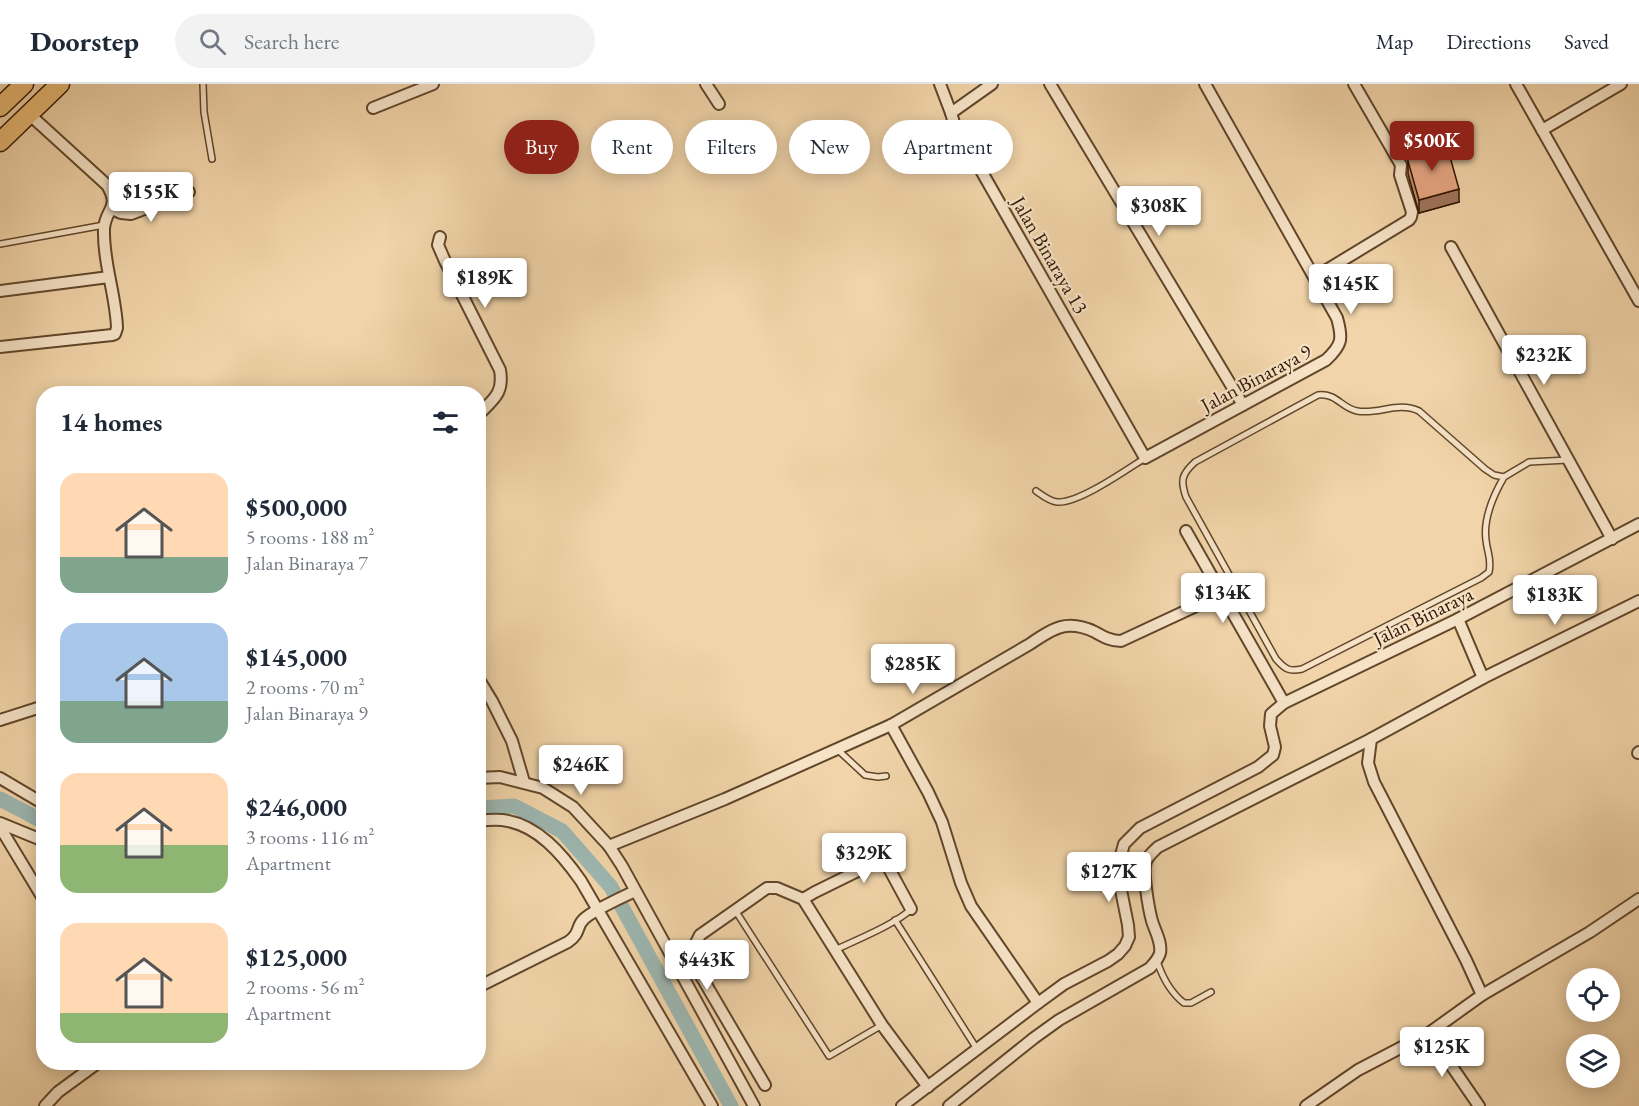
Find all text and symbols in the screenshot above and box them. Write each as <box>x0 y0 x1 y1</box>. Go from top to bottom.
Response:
search box <box>175 14 595 68</box>
text: Doorstep <box>30 23 139 59</box>
icon: search <box>196 25 229 58</box>
text: Search here <box>244 27 339 56</box>
text: Map <box>1376 28 1413 55</box>
text: Directions <box>1446 28 1531 55</box>
text: Saved <box>1564 28 1609 55</box>
chip: Buy <box>504 120 579 174</box>
chip: Rent <box>591 120 673 174</box>
chip: Filters <box>685 120 777 174</box>
chip: New <box>789 120 870 174</box>
chip: Apartment <box>882 120 1013 174</box>
pin: $500K <box>1390 121 1474 172</box>
text: $500K <box>1404 127 1460 153</box>
pin: $155K <box>109 172 193 223</box>
text: $155K <box>123 178 179 204</box>
pin: $308K <box>1117 186 1201 237</box>
street label: Jalan Binaraya 13 <box>1005 190 1094 318</box>
text: $308K <box>1131 192 1187 218</box>
pin: $189K <box>443 258 527 309</box>
text: $189K <box>457 264 513 290</box>
pin: $145K <box>1309 264 1393 315</box>
text: $145K <box>1323 270 1379 296</box>
pin: $232K <box>1502 335 1586 386</box>
street label: Jalan Binaraya 9 <box>1194 338 1316 419</box>
text: $232K <box>1516 341 1572 367</box>
text: 14 homes <box>60 405 162 439</box>
icon: filters <box>429 406 462 439</box>
text: $500,000 <box>246 490 347 524</box>
icon: home <box>108 497 180 569</box>
text: 5 rooms · 188 m² <box>246 524 374 550</box>
text: Jalan Binaraya 7 <box>246 550 368 576</box>
pin: $134K <box>1181 573 1265 624</box>
pin: $183K <box>1513 575 1597 626</box>
text: $134K <box>1195 579 1251 605</box>
street label: Jalan Binaraya <box>1367 581 1477 652</box>
text: $183K <box>1527 581 1583 607</box>
text: $145,000 <box>246 640 347 674</box>
pin: $285K <box>871 644 955 695</box>
icon: home <box>108 647 180 719</box>
text: $285K <box>885 650 941 676</box>
text: 2 rooms · 70 m² <box>246 674 365 700</box>
text: Jalan Binaraya 9 <box>246 700 368 726</box>
pin: $246K <box>539 745 623 796</box>
text: $246K <box>553 751 609 777</box>
text: $246,000 <box>246 790 347 824</box>
icon: home <box>108 797 180 869</box>
text: 3 rooms · 116 m² <box>246 824 374 850</box>
pin: $329K <box>822 833 906 884</box>
text: $329K <box>836 839 892 865</box>
text: Apartment <box>246 850 331 876</box>
pin: $127K <box>1067 852 1151 903</box>
text: $127K <box>1081 858 1137 884</box>
text: $125,000 <box>246 940 347 974</box>
pin: $443K <box>665 940 749 991</box>
text: $443K <box>679 946 735 972</box>
icon: home <box>108 947 180 1019</box>
map controls <box>1566 968 1620 1088</box>
button: locate <box>1566 968 1620 1022</box>
text: 2 rooms · 56 m² <box>246 974 365 1000</box>
text: Apartment <box>246 1000 331 1026</box>
pin: $125K <box>1400 1027 1484 1078</box>
text: $125K <box>1414 1033 1470 1059</box>
button: layers <box>1566 1034 1620 1088</box>

